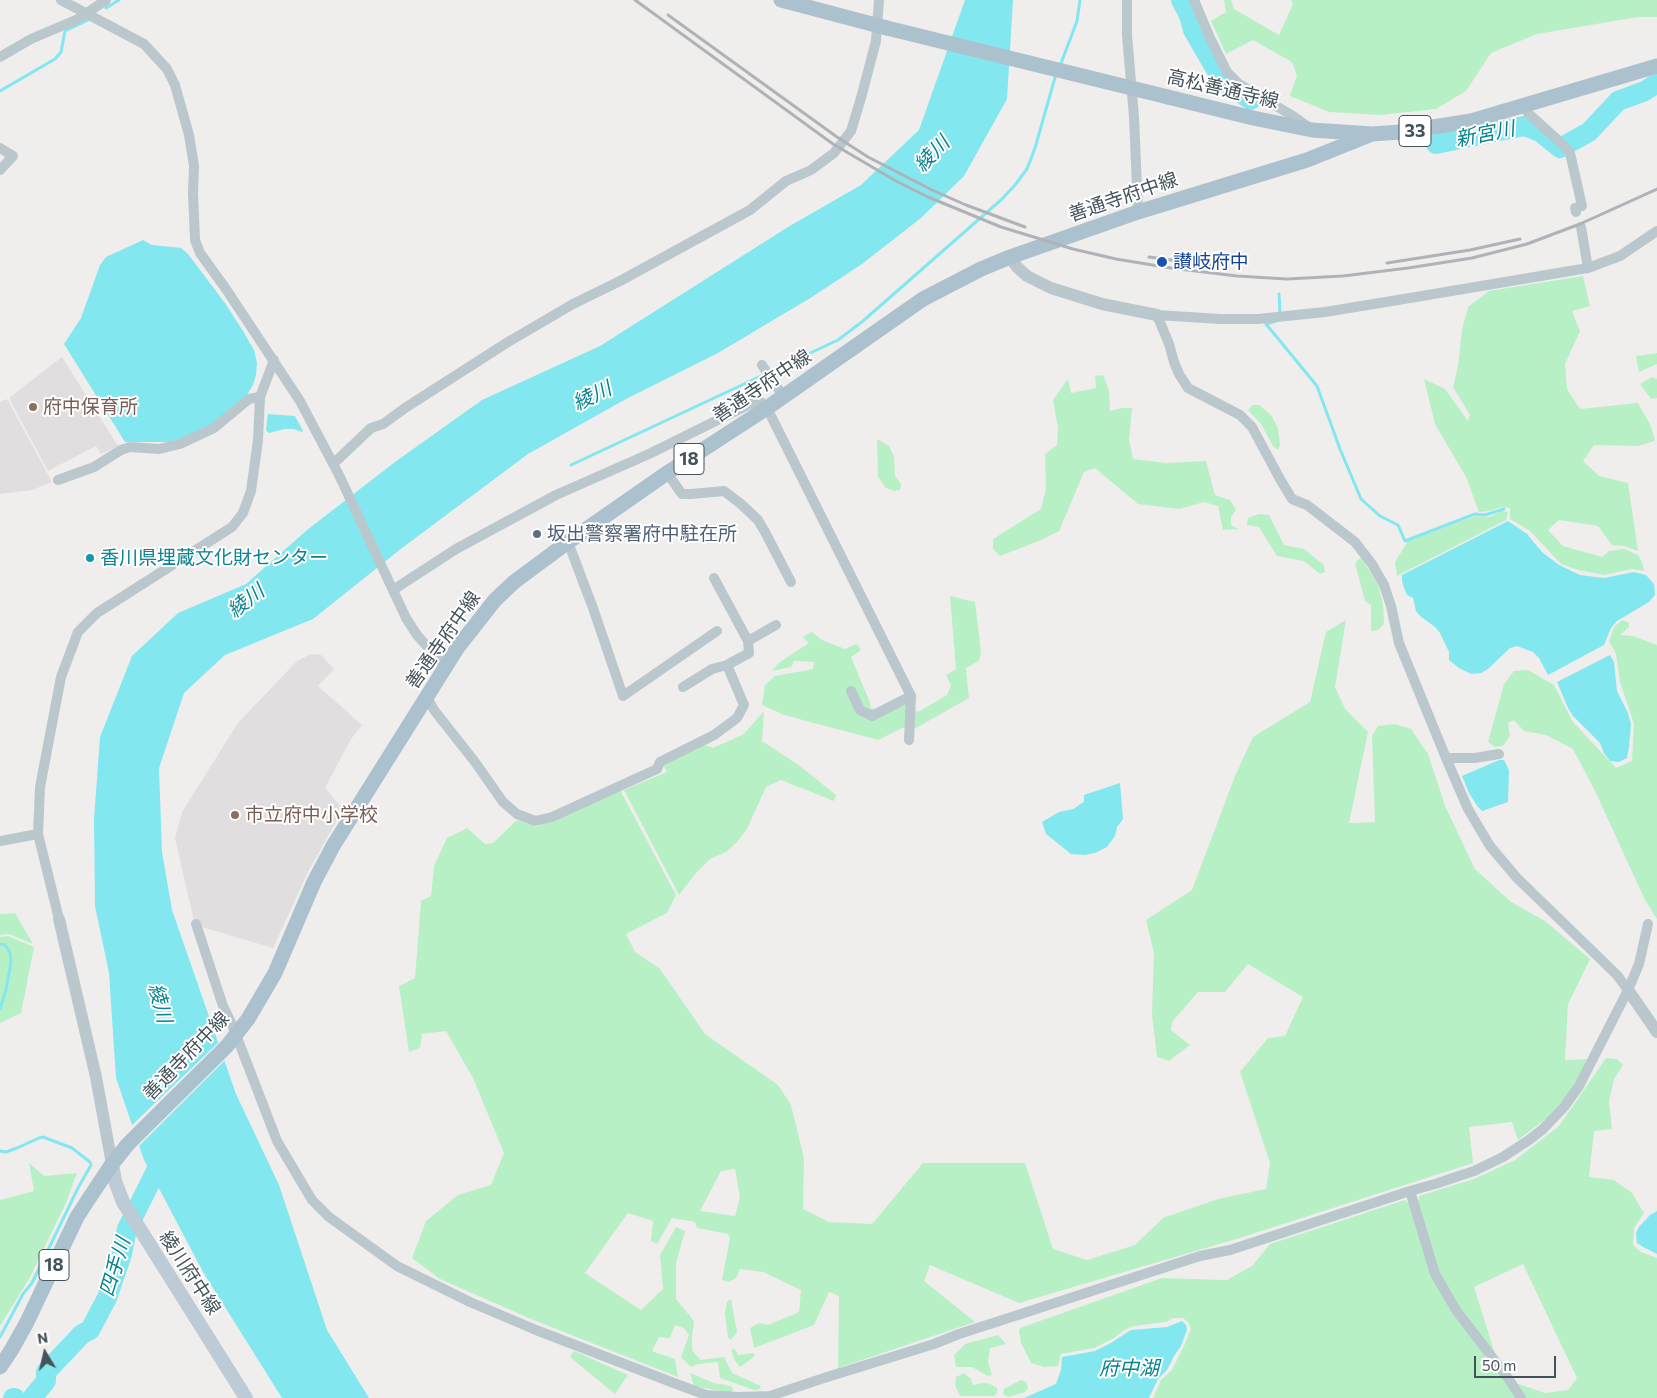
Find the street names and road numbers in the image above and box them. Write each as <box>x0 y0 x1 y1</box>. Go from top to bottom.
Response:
street label: 高松善通寺線 <box>1165 65 1281 113</box>
road number: 33 <box>1399 115 1431 146</box>
street label: 善通寺府中線 <box>1065 168 1181 226</box>
street label: 善通寺府中線 <box>708 345 816 427</box>
road number: 18 <box>674 444 704 474</box>
street label: 善通寺府中線 <box>401 587 485 693</box>
street label: 善通寺府中線 <box>138 1007 234 1105</box>
street label: 綾川府中線 <box>155 1227 225 1319</box>
road number: 18 <box>39 1250 69 1280</box>

